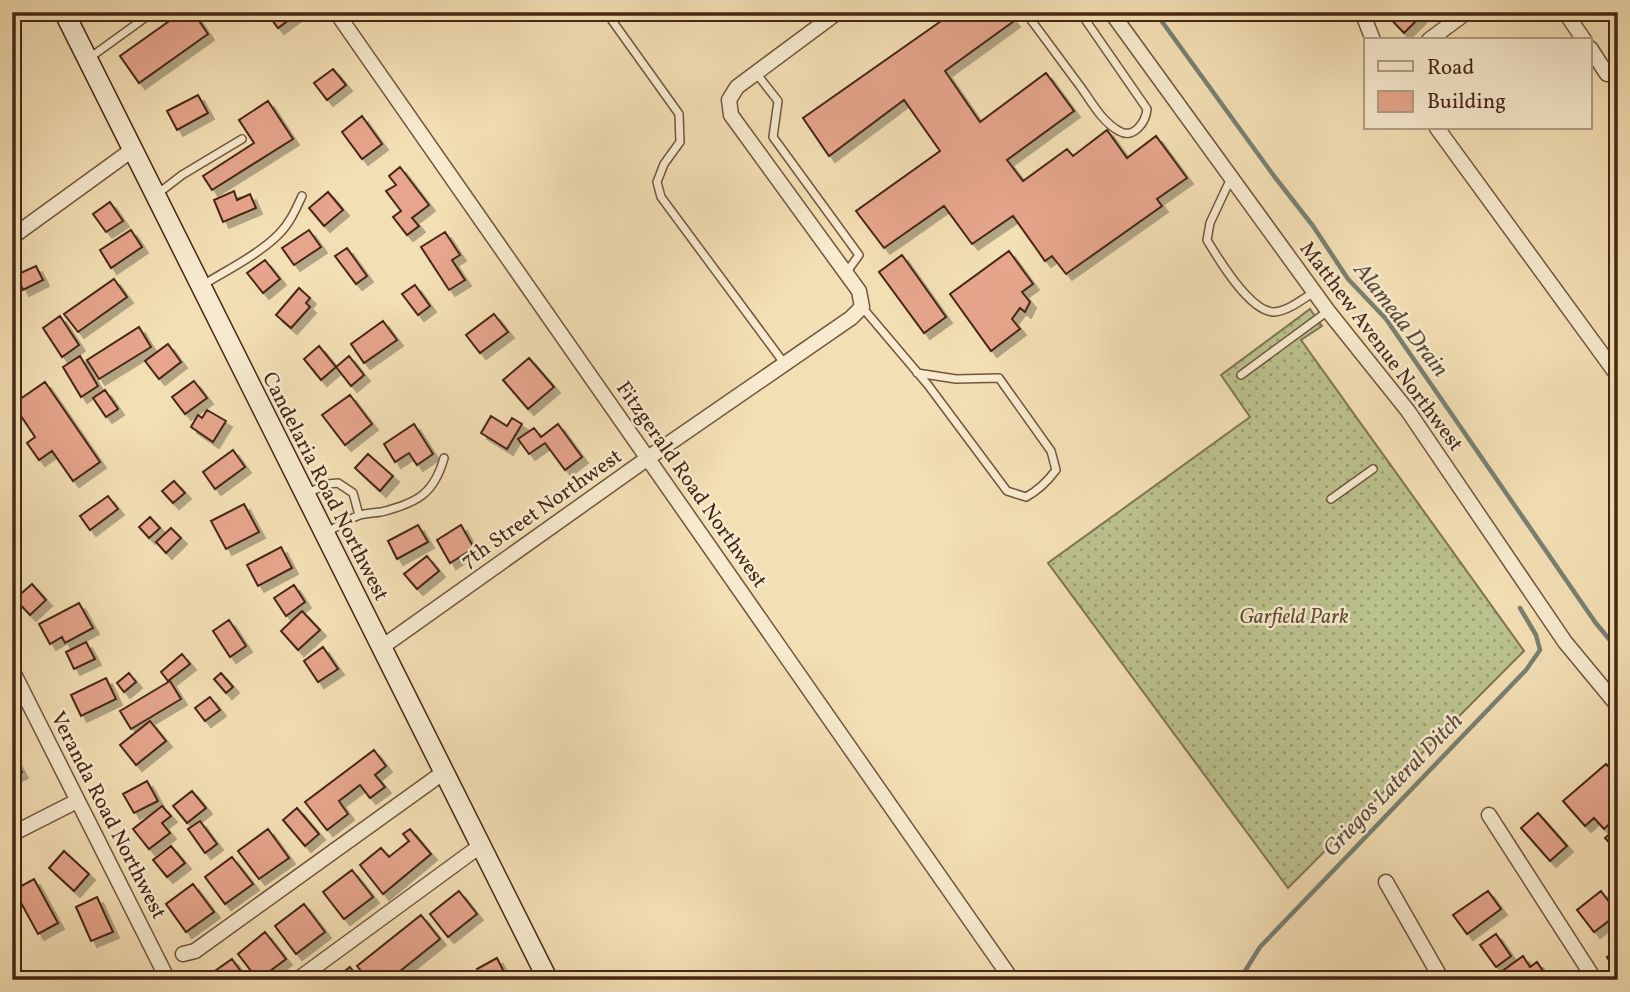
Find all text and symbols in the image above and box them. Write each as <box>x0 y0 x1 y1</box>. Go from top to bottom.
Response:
legend <box>1364 38 1592 130</box>
text: Road <box>1427 54 1474 83</box>
text: Building <box>1427 88 1506 117</box>
street label: Matthew Avenue Northwest <box>1292 236 1469 458</box>
water label: Alameda Drain <box>1345 255 1455 384</box>
street label: Candelaria Road Northwest <box>254 367 395 606</box>
street label: Fitzgerald Road Northwest <box>608 376 773 594</box>
street label: 7th Street Northwest <box>456 443 628 576</box>
park label: Garfield Park <box>1239 603 1349 632</box>
water label: Griegos Lateral Ditch <box>1316 706 1471 865</box>
street label: Veranda Road Northwest <box>43 707 173 924</box>

